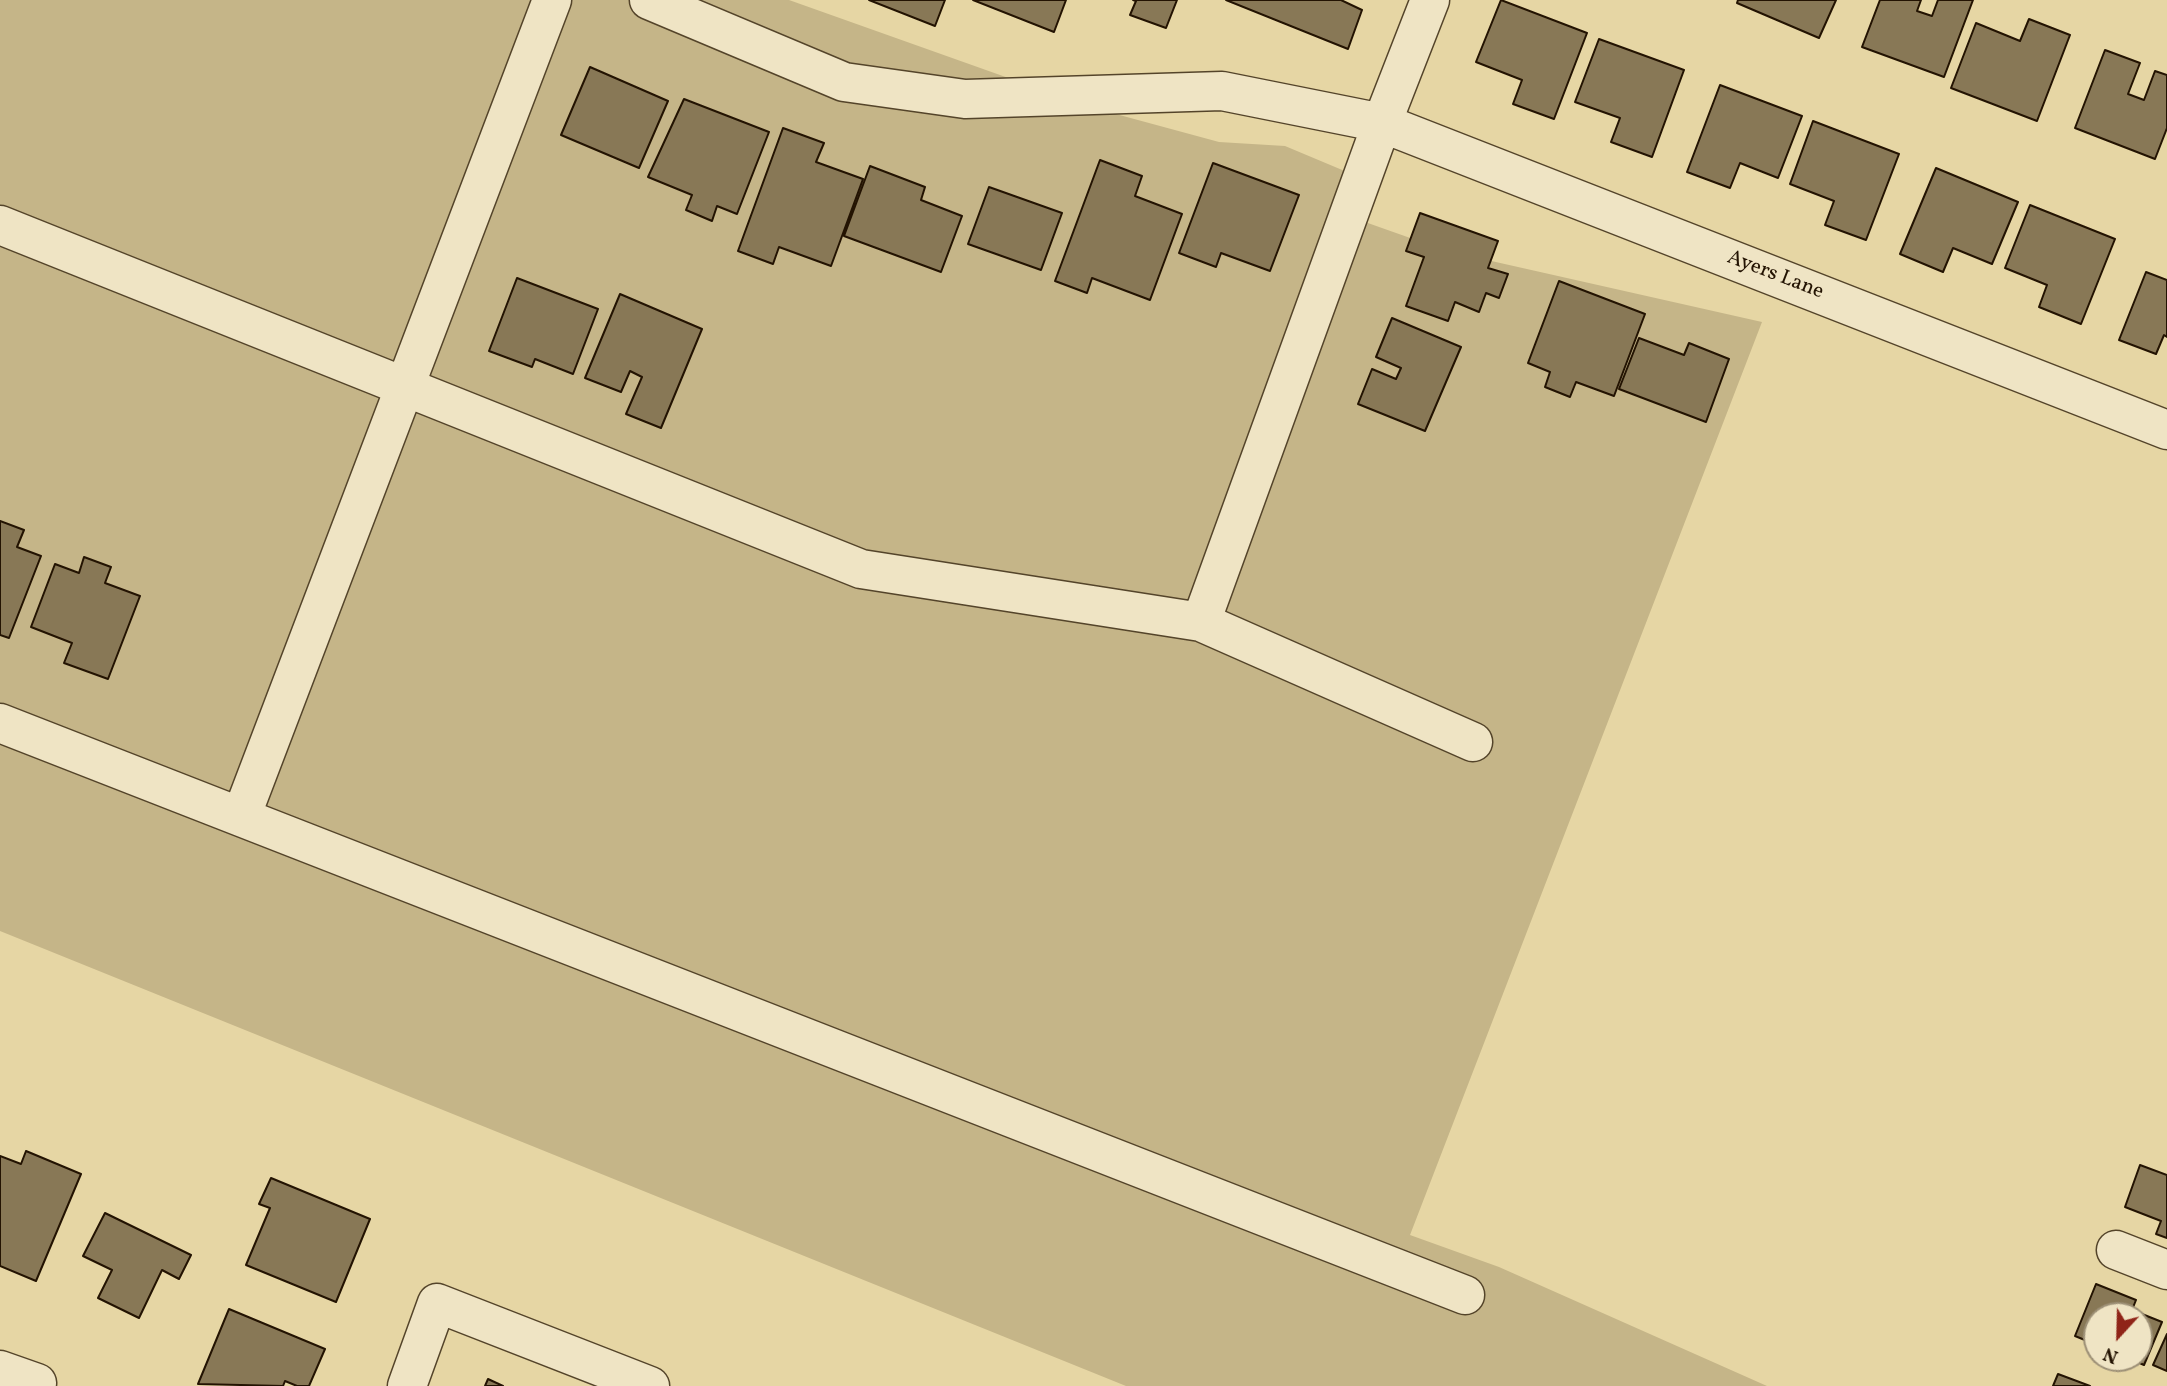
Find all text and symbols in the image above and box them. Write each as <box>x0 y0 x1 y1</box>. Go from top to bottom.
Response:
street label: Ayers Lane <box>1723 246 1827 306</box>
north arrow <box>2083 1302 2153 1372</box>
text: N <box>2100 1340 2122 1369</box>

